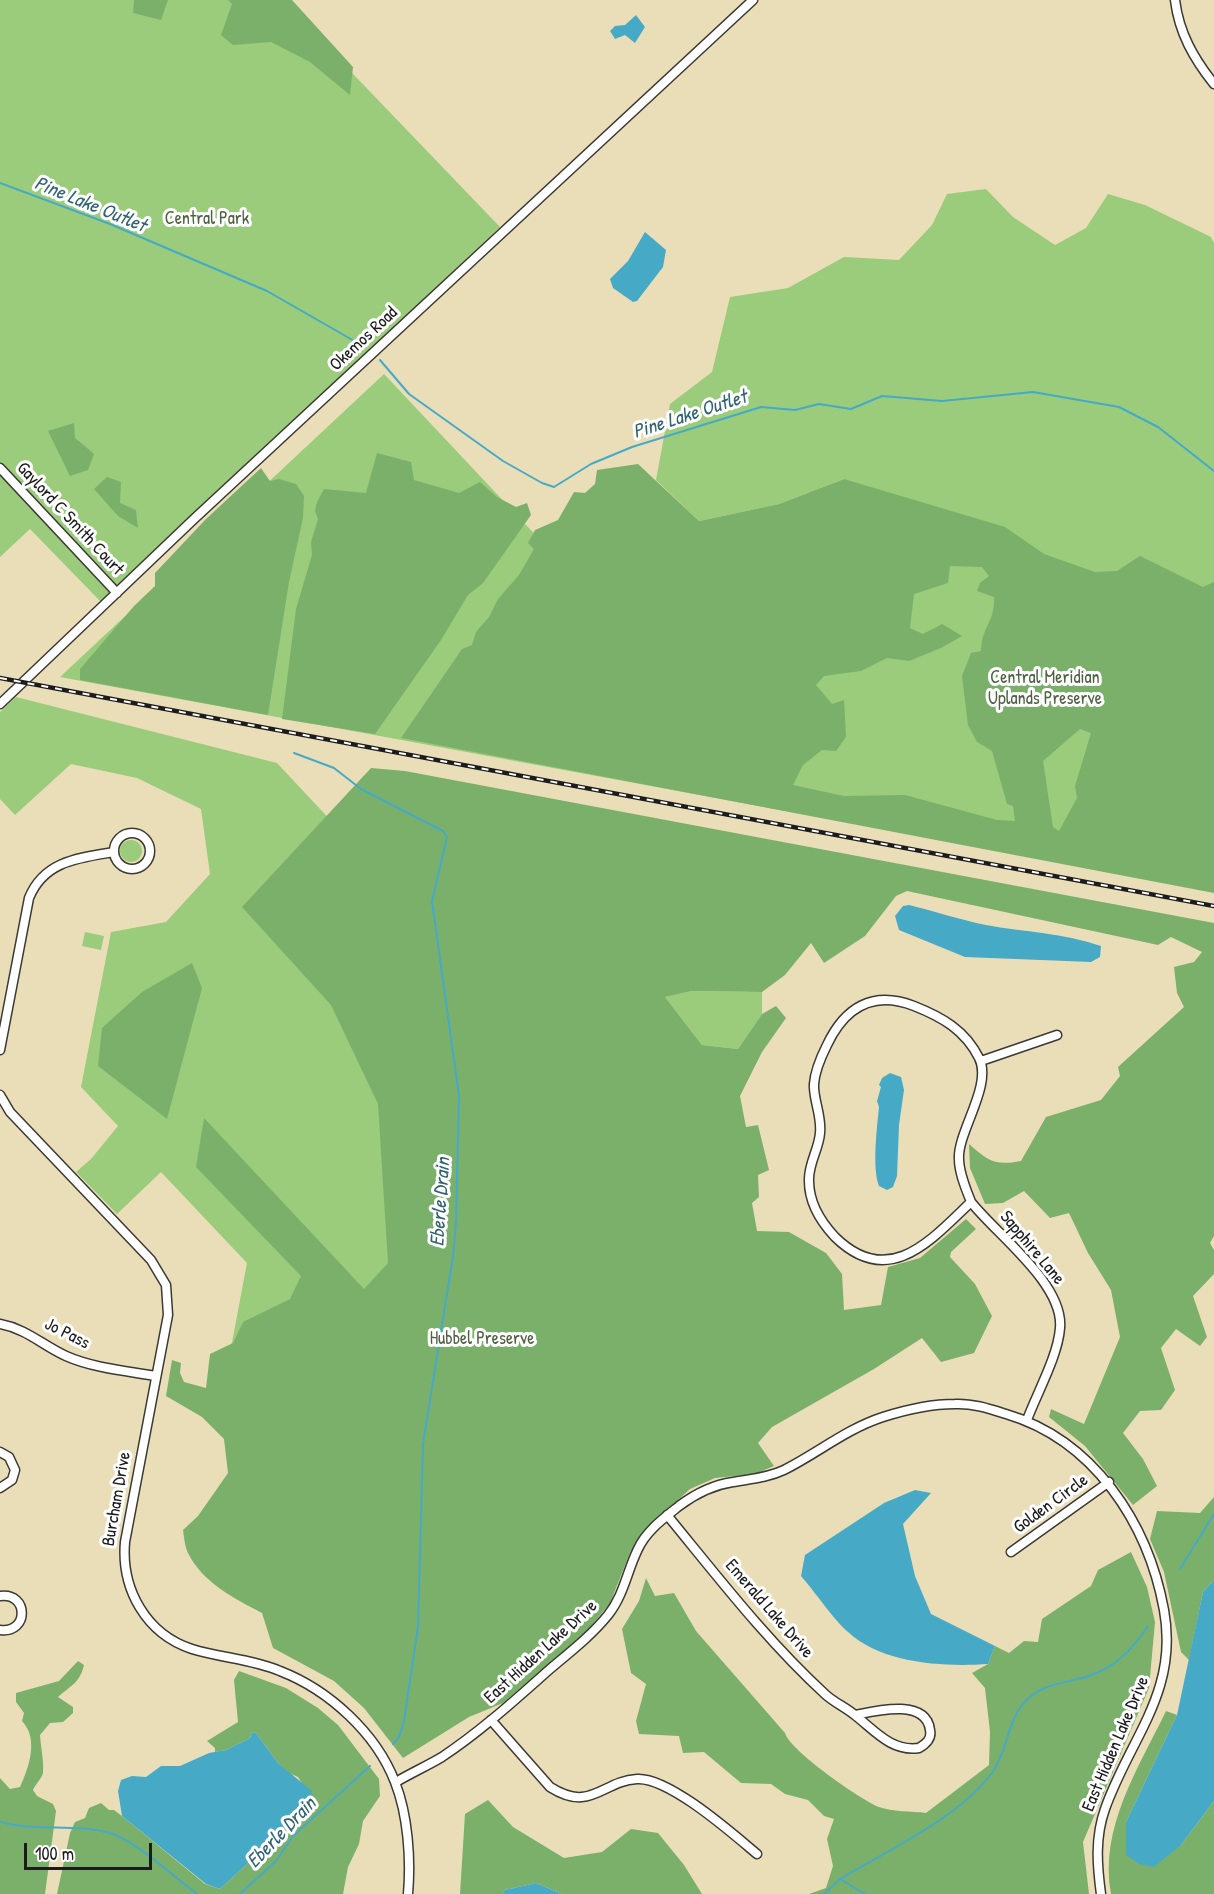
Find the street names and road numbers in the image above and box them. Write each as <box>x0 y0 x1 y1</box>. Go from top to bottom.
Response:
street label: Okemos Road <box>326 302 402 376</box>
street label: Gaylord C Smith Court <box>12 458 128 580</box>
street label: Sapphire Lane <box>995 1207 1069 1289</box>
street label: Jo Pass <box>41 1314 93 1354</box>
street label: Burcham Drive <box>98 1450 136 1548</box>
street label: Golden Circle <box>1009 1470 1093 1538</box>
street label: Emerald Lake Drive <box>720 1555 818 1663</box>
street label: East Hidden Lake Drive <box>480 1596 602 1708</box>
street label: East Hidden Lake Drive <box>1078 1673 1154 1815</box>

